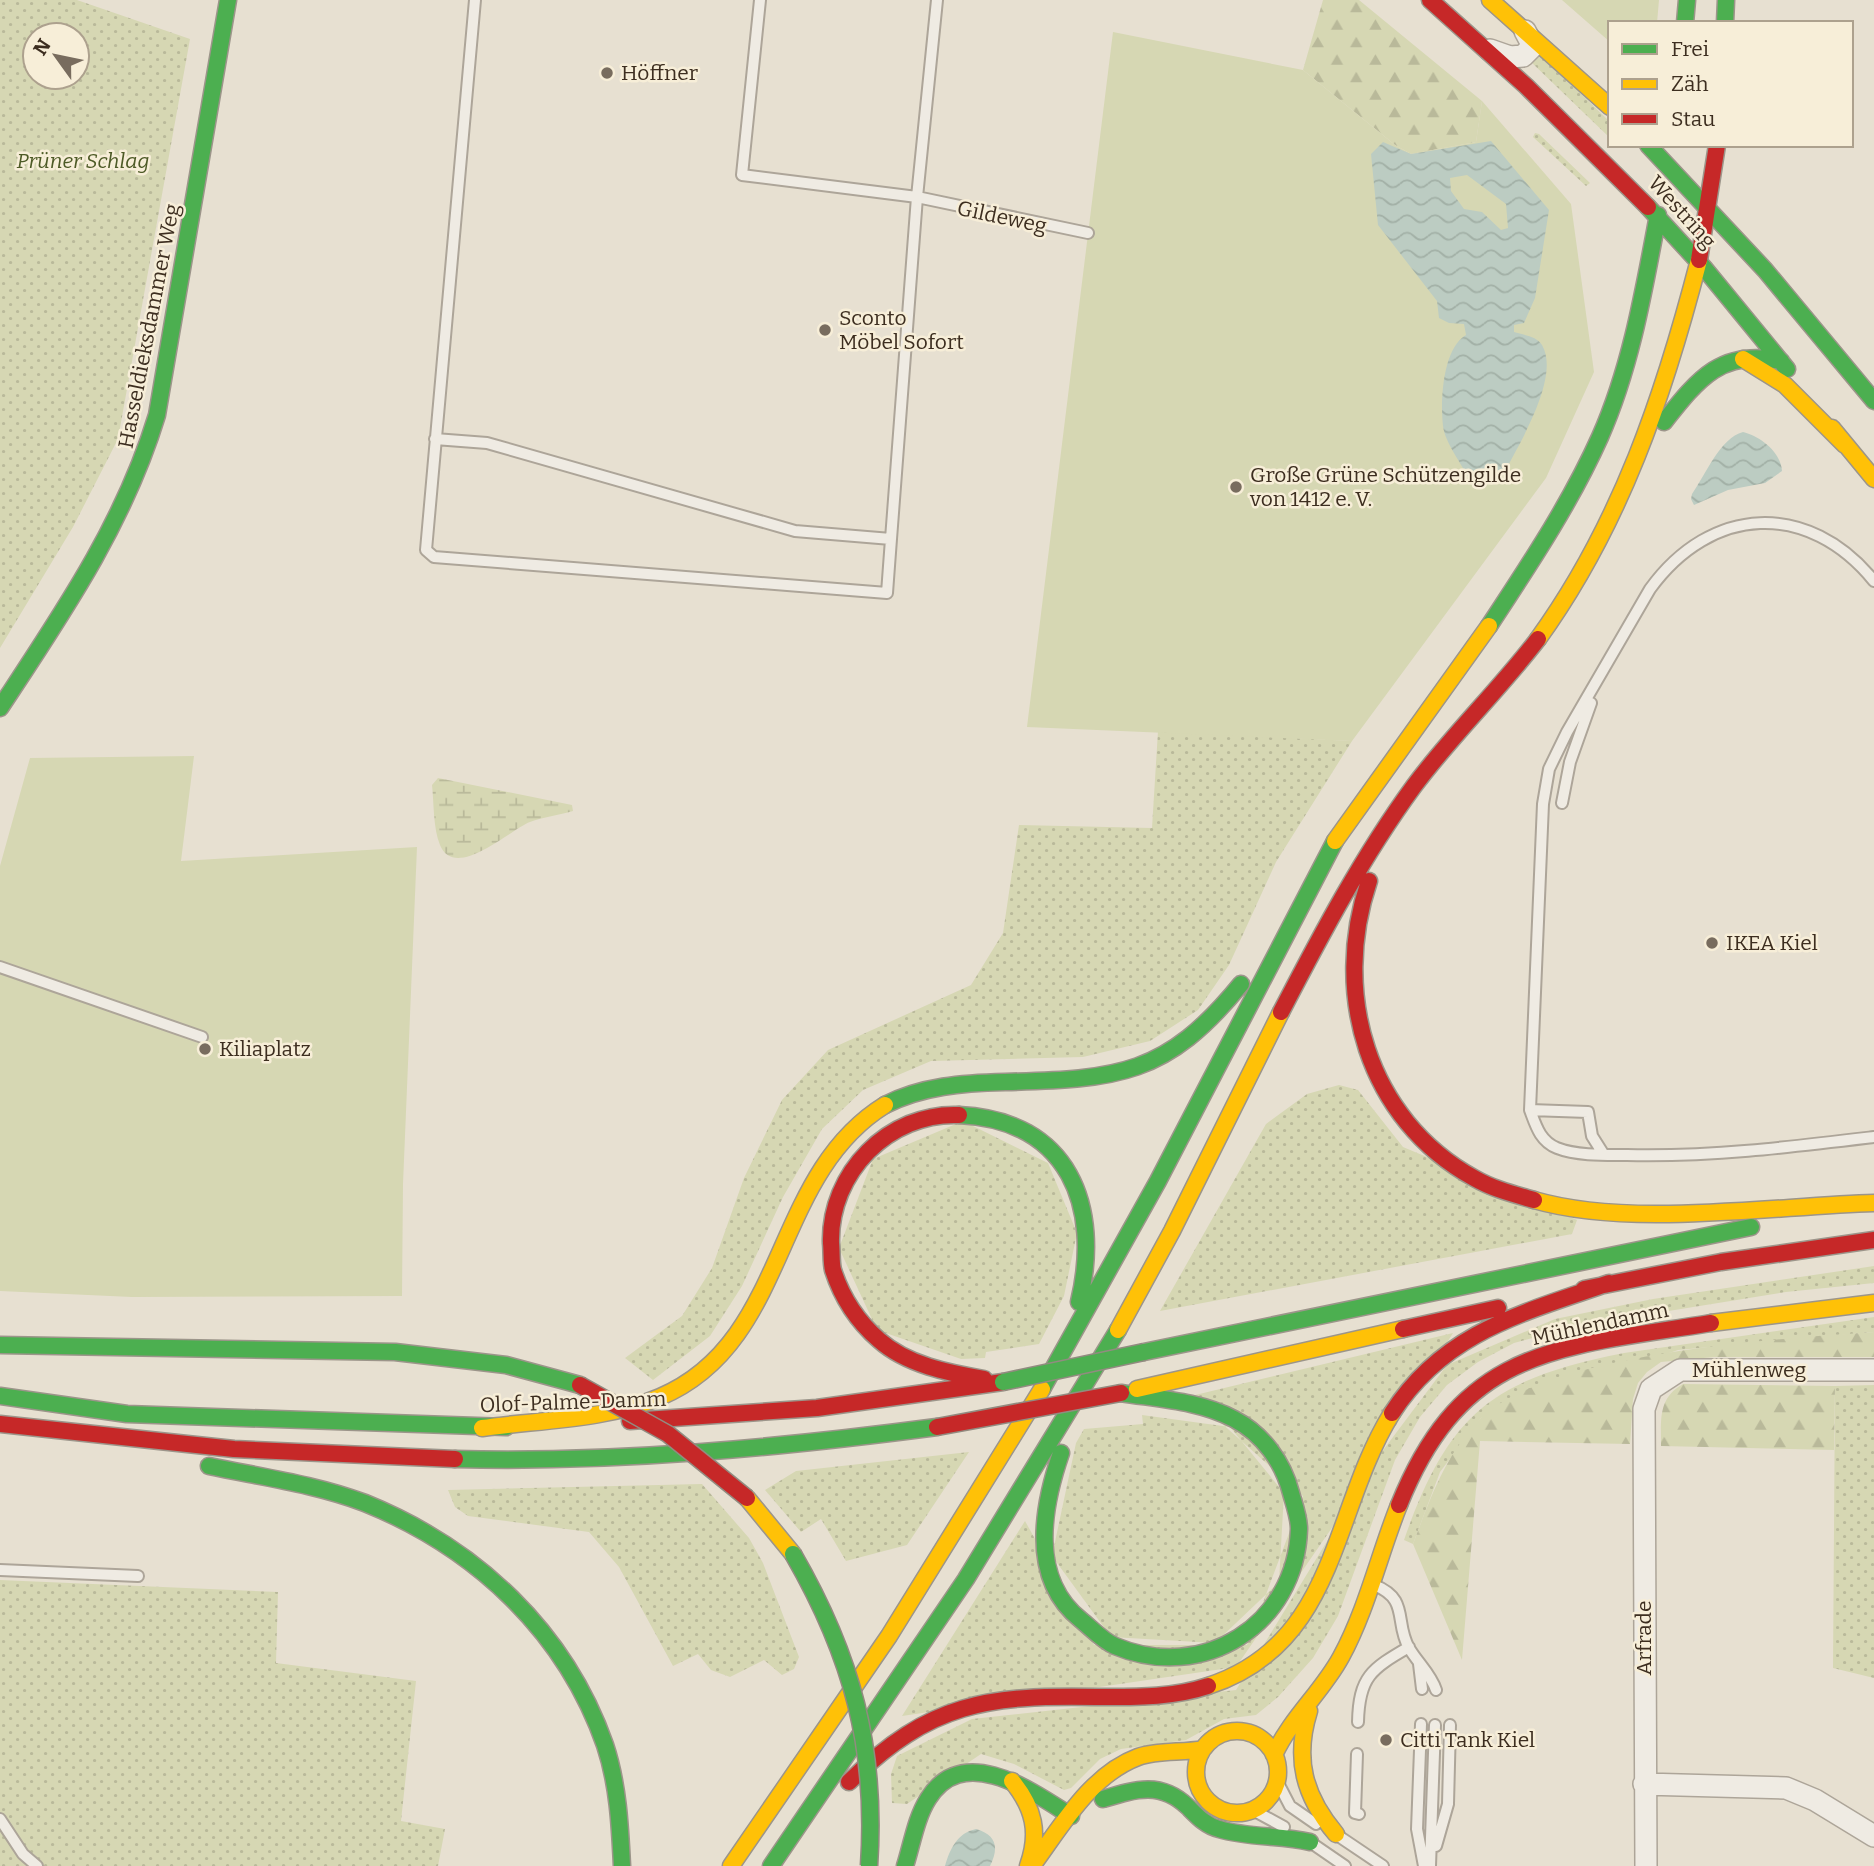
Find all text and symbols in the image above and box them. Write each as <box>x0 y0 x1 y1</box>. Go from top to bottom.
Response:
north arrow <box>21 21 91 91</box>
legend <box>1608 21 1853 147</box>
text: N <box>29 34 56 59</box>
text: Frei <box>1671 36 1709 62</box>
place label: Höffner <box>621 60 698 86</box>
marker: Höffner <box>599 65 615 81</box>
text: Zäh <box>1671 71 1709 97</box>
text: Stau <box>1671 106 1715 132</box>
park label: Prüner Schlag <box>17 148 149 174</box>
street label: Westring <box>1642 170 1722 254</box>
street label: Gildeweg <box>955 195 1049 239</box>
street label: Hasseldieksdammer Weg <box>112 201 186 451</box>
place label: Sconto Möbel Sofort <box>839 305 964 355</box>
marker: Sconto Möbel Sofort <box>817 322 833 338</box>
place label: Große Grüne Schützengilde von 1412 e. V. <box>1249 462 1521 512</box>
marker: Große Grüne Schützengilde von 1412 e. V. <box>1228 479 1244 495</box>
place label: IKEA Kiel <box>1726 930 1818 956</box>
marker: IKEA Kiel <box>1704 935 1720 951</box>
place label: Kiliaplatz <box>219 1036 311 1062</box>
marker: Kiliaplatz <box>197 1041 213 1057</box>
street label: Mühlendamm <box>1529 1297 1671 1351</box>
street label: Mühlenweg <box>1692 1357 1807 1383</box>
street label: Olof-Palme-Damm <box>479 1386 667 1418</box>
street label: Arfrade <box>1631 1600 1657 1676</box>
place label: Citti Tank Kiel <box>1400 1727 1535 1753</box>
marker: Citti Tank Kiel <box>1378 1732 1394 1748</box>

